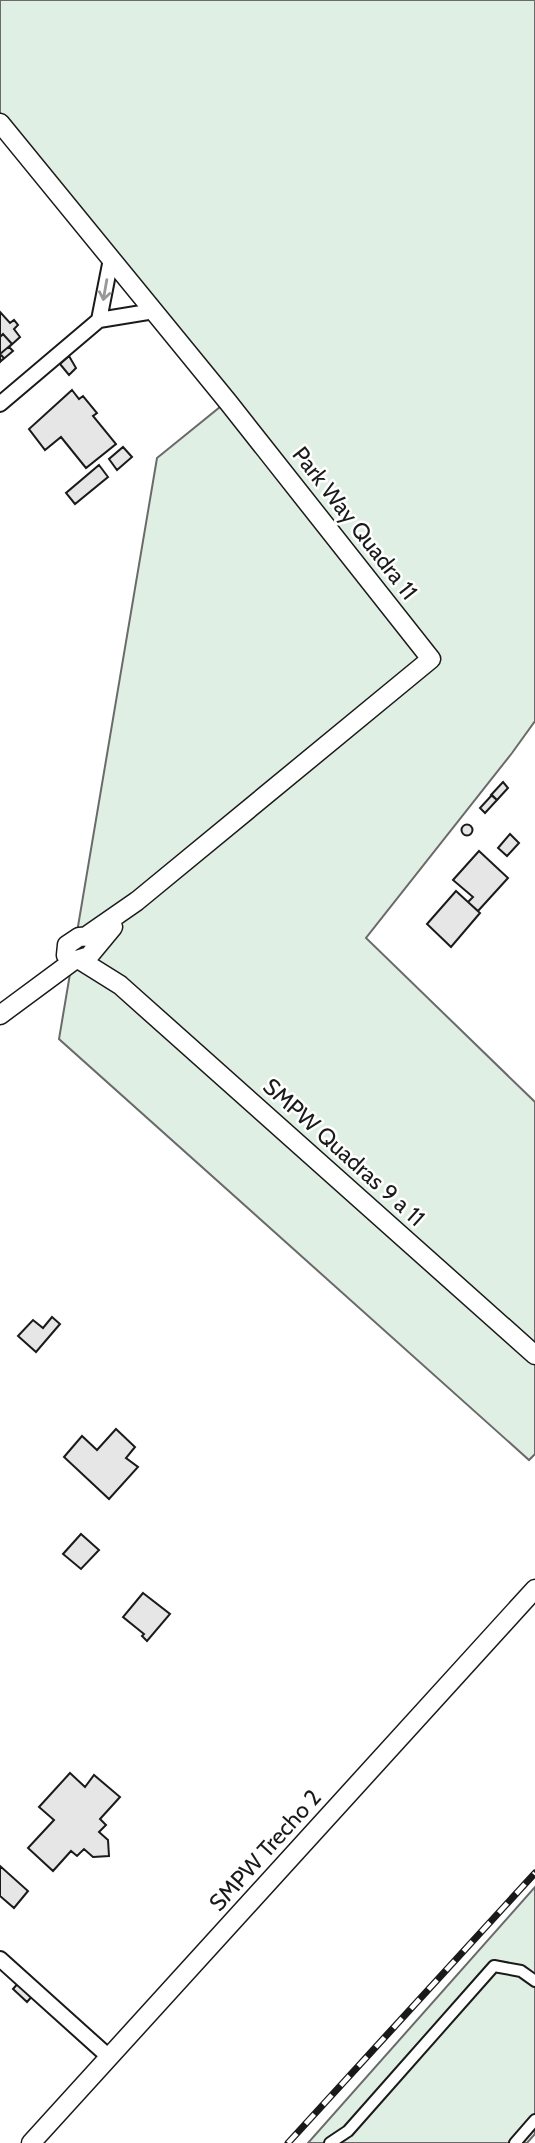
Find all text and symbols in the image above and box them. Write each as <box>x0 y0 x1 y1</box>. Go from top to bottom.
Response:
one-way arrow <box>98 278 111 301</box>
street label: Park Way Quadra 11 <box>287 441 423 605</box>
street label: SMPW Quadras 9 a 11 <box>257 1072 431 1232</box>
street label: SMPW Trecho 2 <box>203 1783 327 1917</box>

